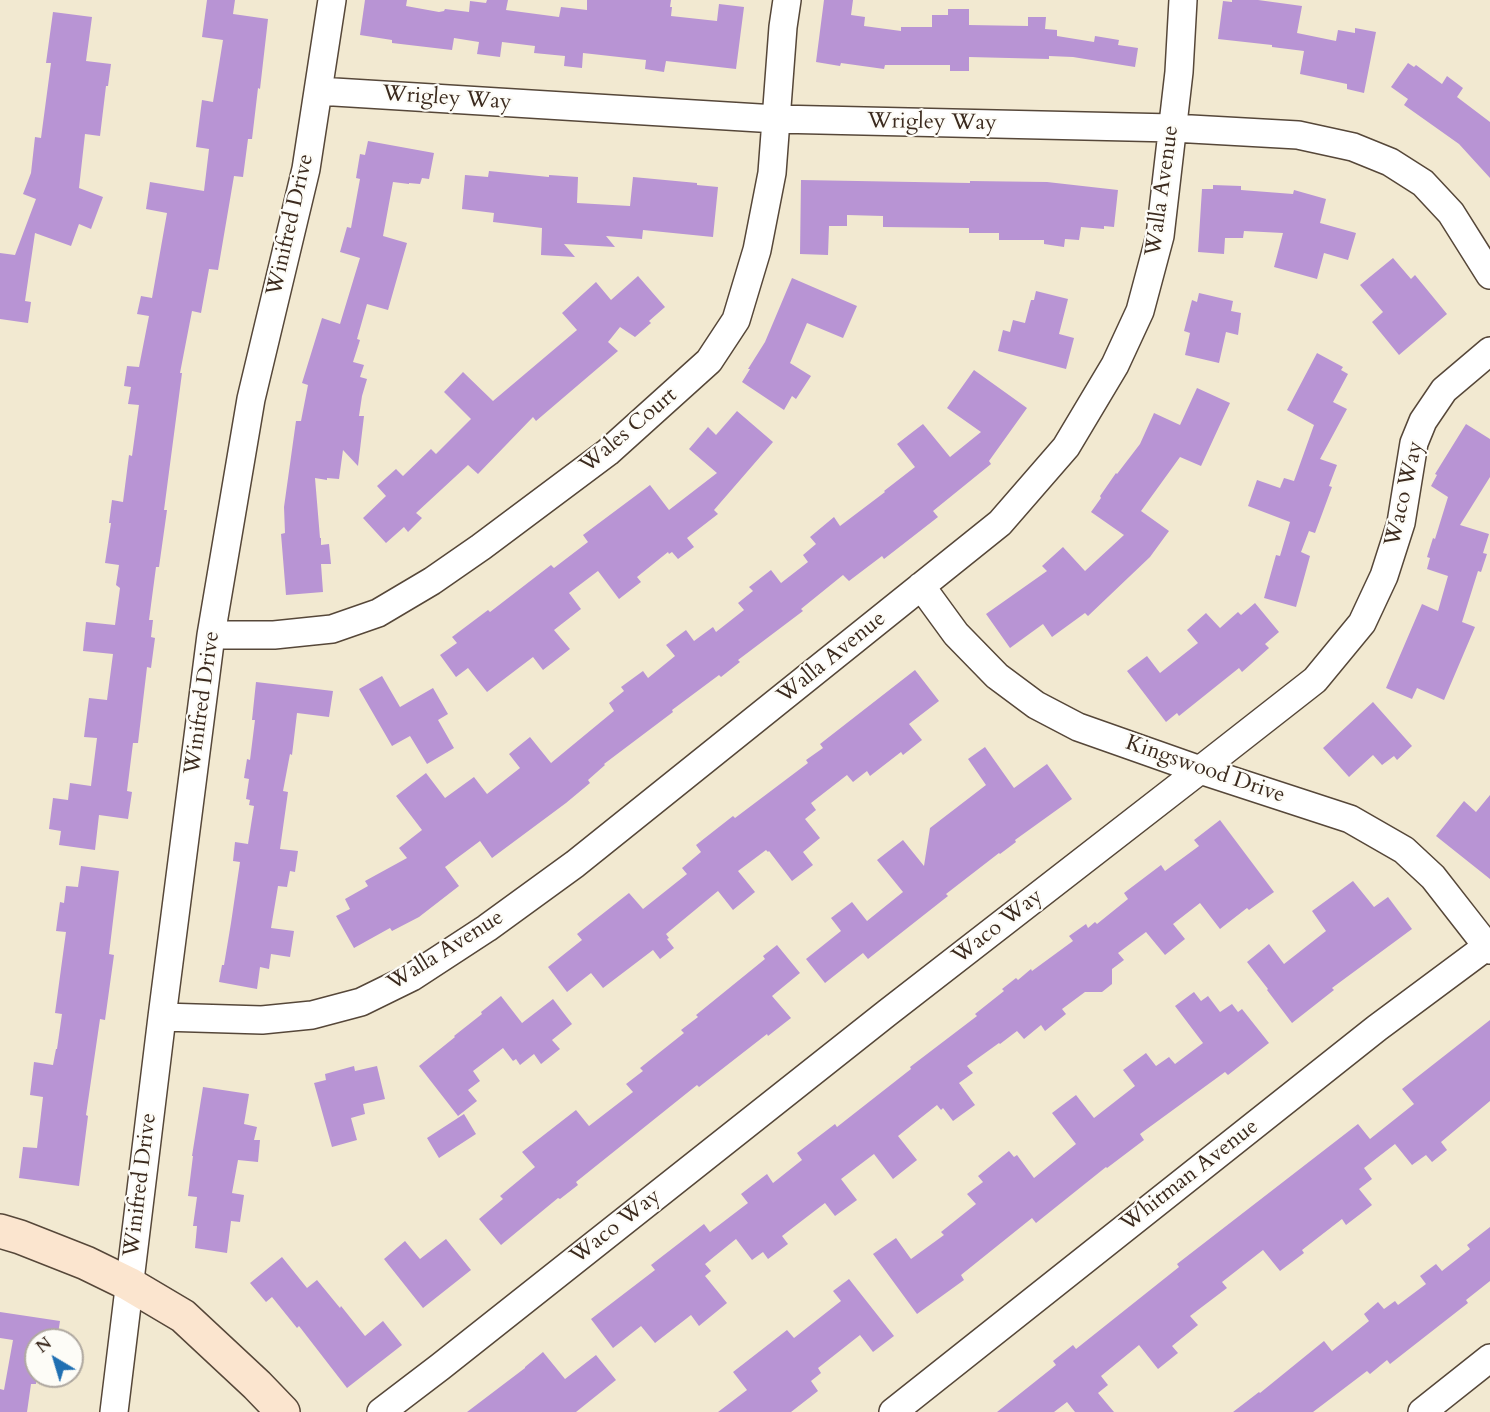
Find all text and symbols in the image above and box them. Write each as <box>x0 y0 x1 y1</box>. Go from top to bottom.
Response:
street label: Wrigley Way <box>382 81 512 117</box>
street label: Wrigley Way <box>867 109 997 137</box>
street label: Walla Avenue <box>1141 124 1185 258</box>
street label: Winifred Drive <box>262 152 320 298</box>
street label: Wales Court <box>575 383 683 479</box>
street label: Waco Way <box>1380 439 1430 549</box>
street label: Walla Avenue <box>772 606 892 710</box>
street label: Winifred Drive <box>180 630 226 776</box>
street label: Kingswood Drive <box>1122 730 1288 810</box>
street label: Waco Way <box>948 884 1048 970</box>
street label: Walla Avenue <box>383 905 509 997</box>
street label: Winifred Drive <box>119 1112 163 1258</box>
street label: Whitman Avenue <box>1116 1114 1264 1238</box>
street label: Waco Way <box>566 1184 666 1270</box>
north arrow <box>24 1328 84 1388</box>
text: N <box>32 1332 56 1358</box>

